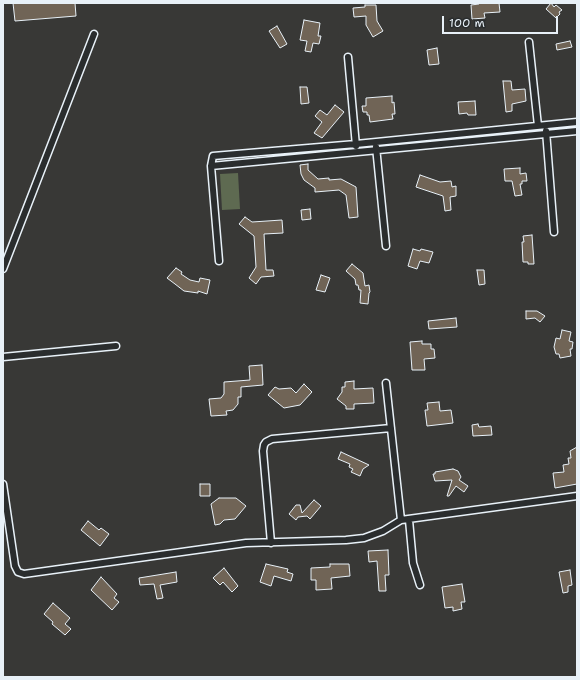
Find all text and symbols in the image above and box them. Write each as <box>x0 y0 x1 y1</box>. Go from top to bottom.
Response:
scale bar <box>444 8 560 34</box>
text: 100 m <box>449 15 485 31</box>

